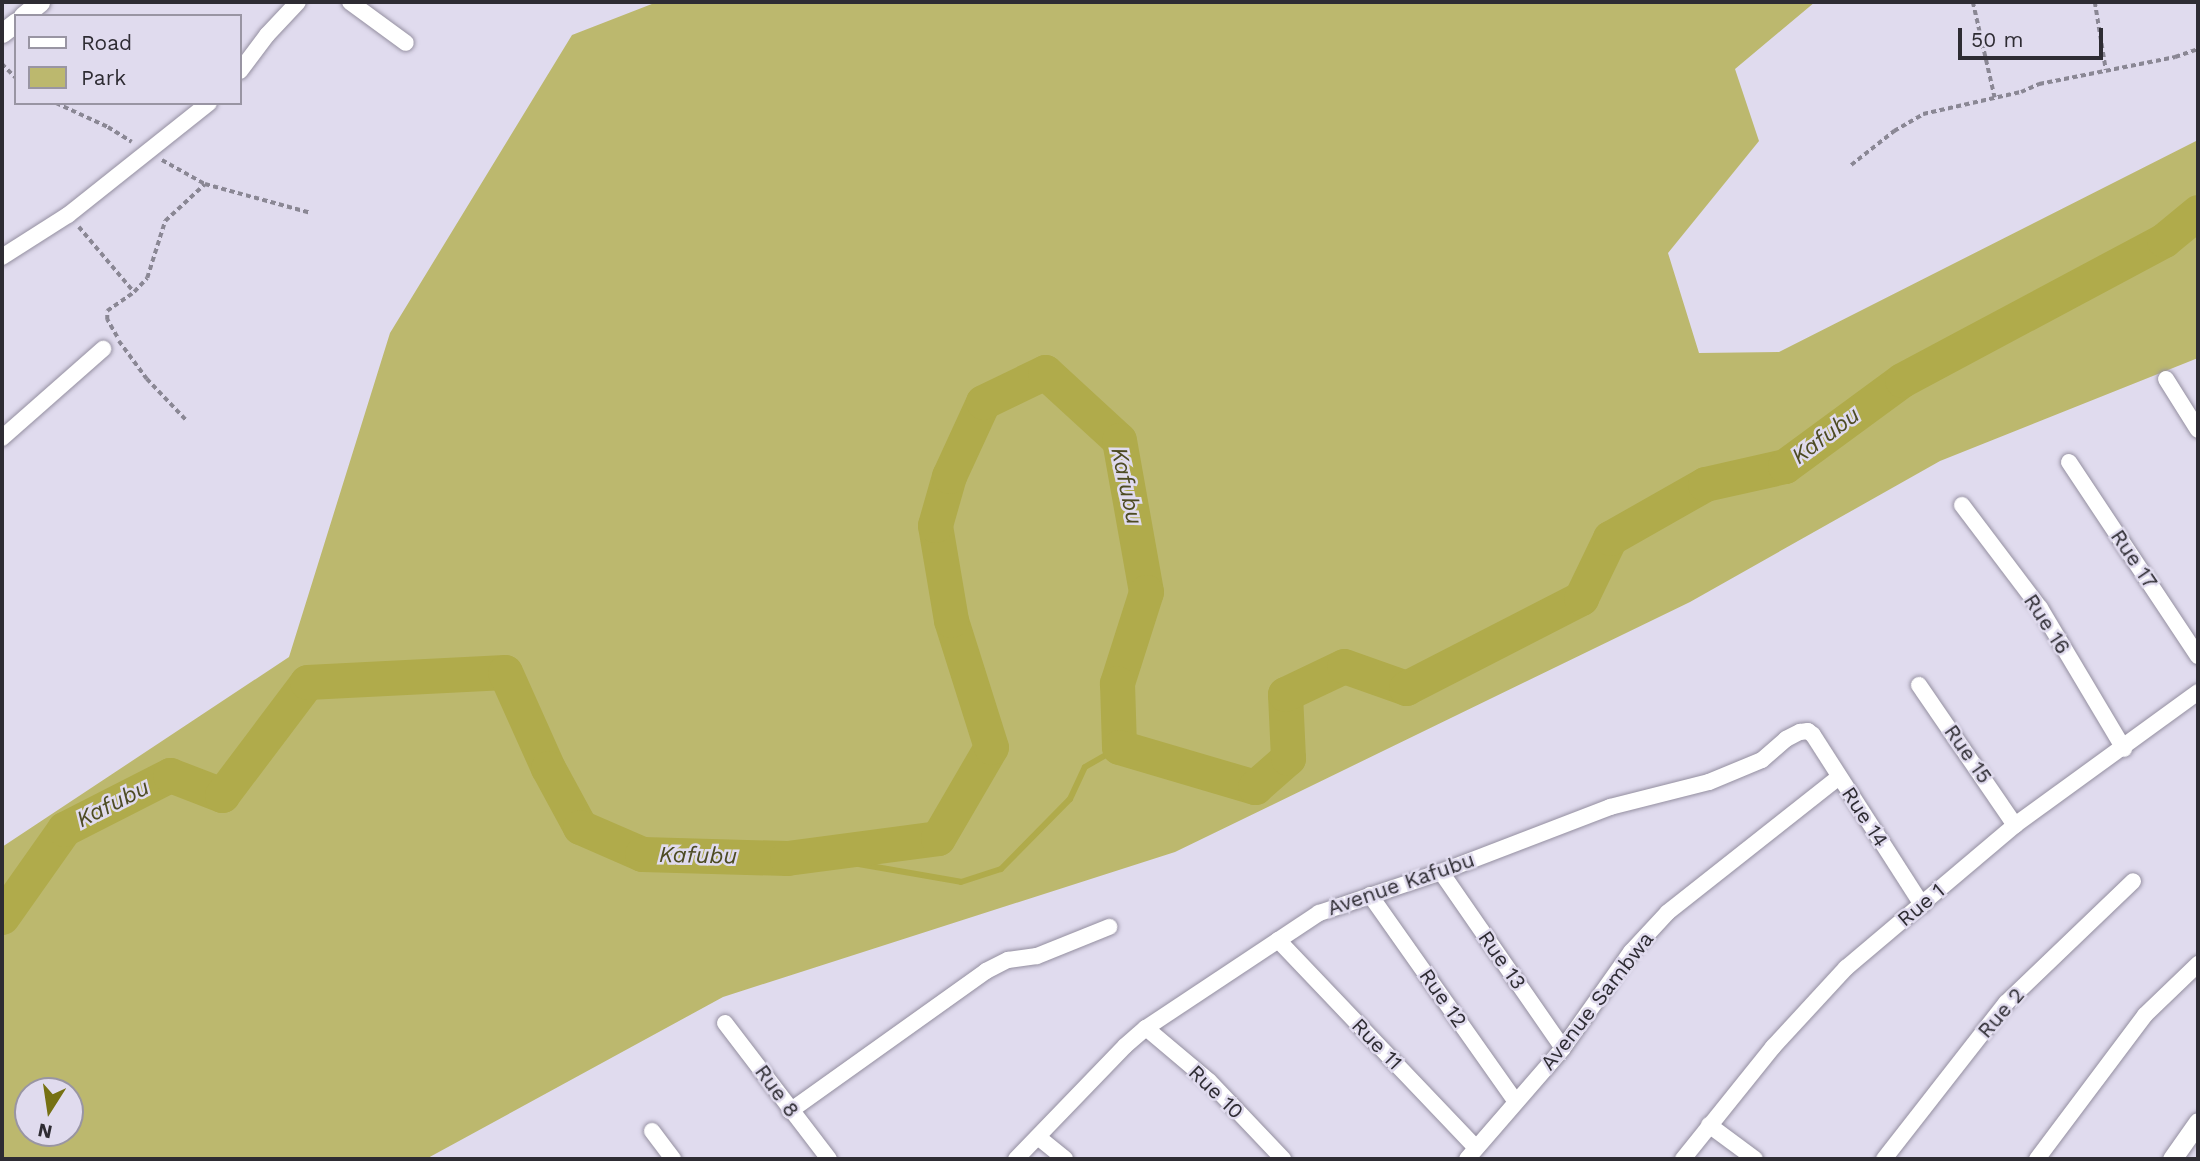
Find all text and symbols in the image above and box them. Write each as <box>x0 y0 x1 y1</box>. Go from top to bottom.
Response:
legend <box>14 14 242 105</box>
scale bar <box>1962 14 2107 58</box>
text: 50 m <box>1971 27 2023 52</box>
text: Road <box>81 30 132 55</box>
text: Park <box>81 65 126 90</box>
water label: Kafubu <box>1786 401 1866 471</box>
water label: Kafubu <box>1104 445 1148 527</box>
street label: Rue 17 <box>2105 525 2163 593</box>
street label: Rue 16 <box>2018 589 2076 659</box>
street label: Rue 15 <box>1939 720 1997 788</box>
water label: Kafubu <box>72 774 154 834</box>
street label: Rue 14 <box>1836 782 1894 852</box>
water label: Kafubu <box>659 842 737 870</box>
street label: Avenue Kafubu <box>1324 847 1478 921</box>
street label: Rue 1 <box>1892 878 1950 932</box>
street label: Rue 13 <box>1473 926 1531 994</box>
street label: Avenue Sambwa <box>1535 927 1659 1075</box>
street label: Rue 12 <box>1414 964 1472 1032</box>
street label: Rue 2 <box>1972 983 2030 1043</box>
street label: Rue 11 <box>1346 1013 1408 1075</box>
street label: Rue 8 <box>749 1060 805 1122</box>
street label: Rue 10 <box>1183 1060 1249 1124</box>
north arrow <box>14 1077 84 1147</box>
text: N <box>36 1118 54 1144</box>

